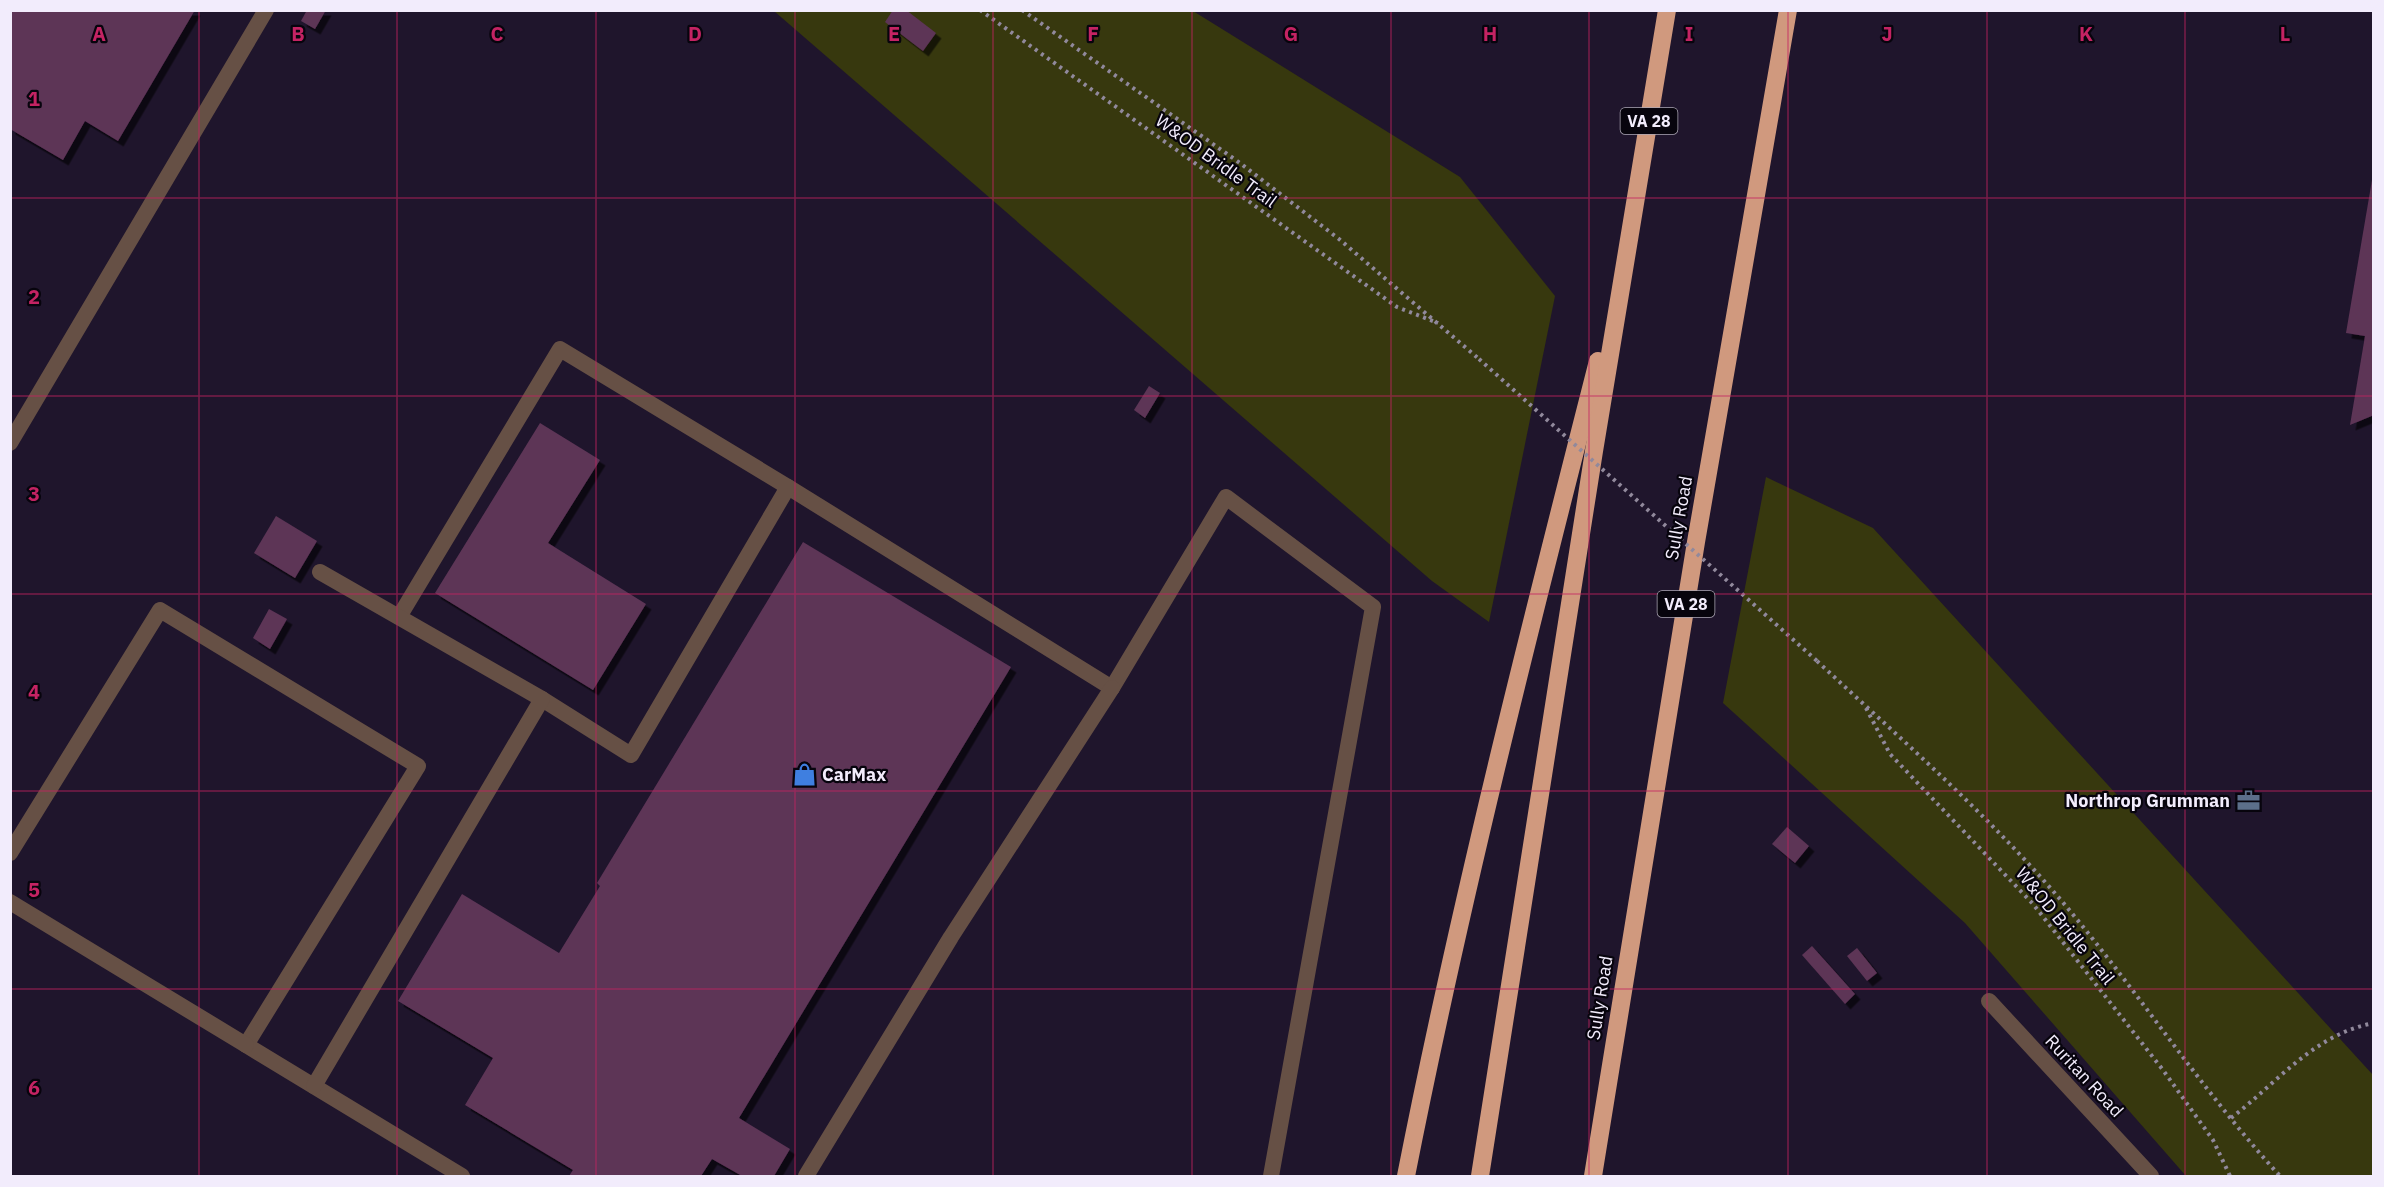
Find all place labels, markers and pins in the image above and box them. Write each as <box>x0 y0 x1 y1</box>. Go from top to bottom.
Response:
shop icon: CarMax <box>791 762 817 788</box>
place label: CarMax <box>822 763 886 786</box>
office icon: Northrop Grumman <box>2235 788 2261 814</box>
place label: Northrop Grumman <box>2065 789 2230 812</box>

